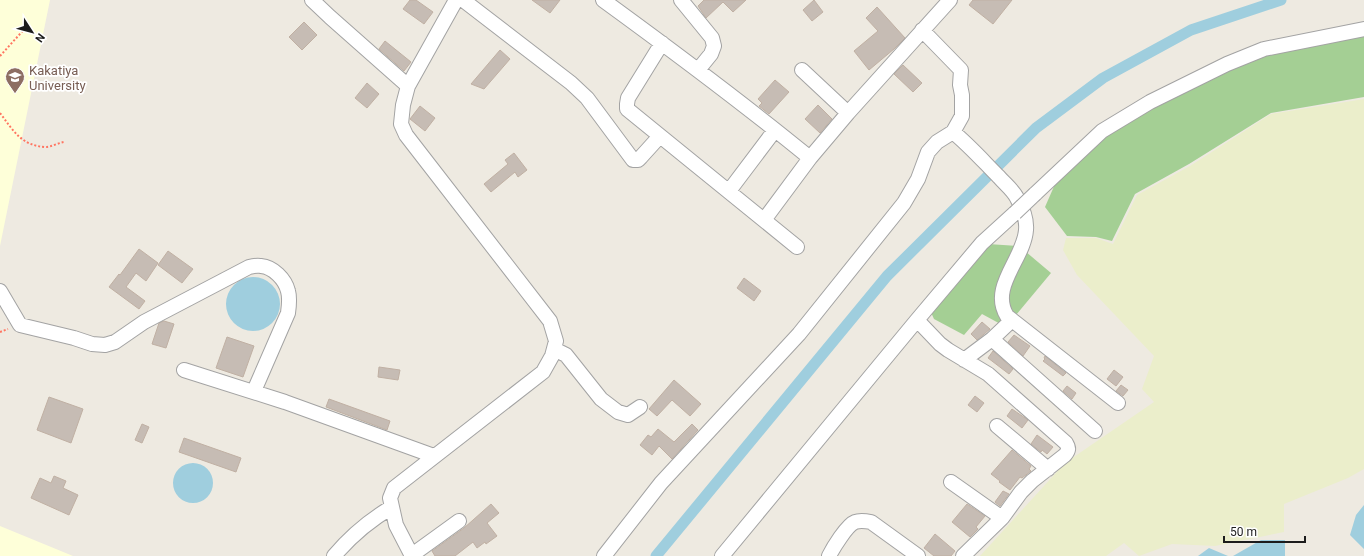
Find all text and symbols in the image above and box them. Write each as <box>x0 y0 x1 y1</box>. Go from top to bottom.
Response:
north arrow <box>12 12 52 52</box>
text: N <box>32 31 47 45</box>
place label: Kakatiya University <box>29 63 86 93</box>
school or university icon: Kakatiya University <box>4 66 26 94</box>
scale bar <box>1224 518 1305 544</box>
text: 50 m <box>1230 525 1257 539</box>

